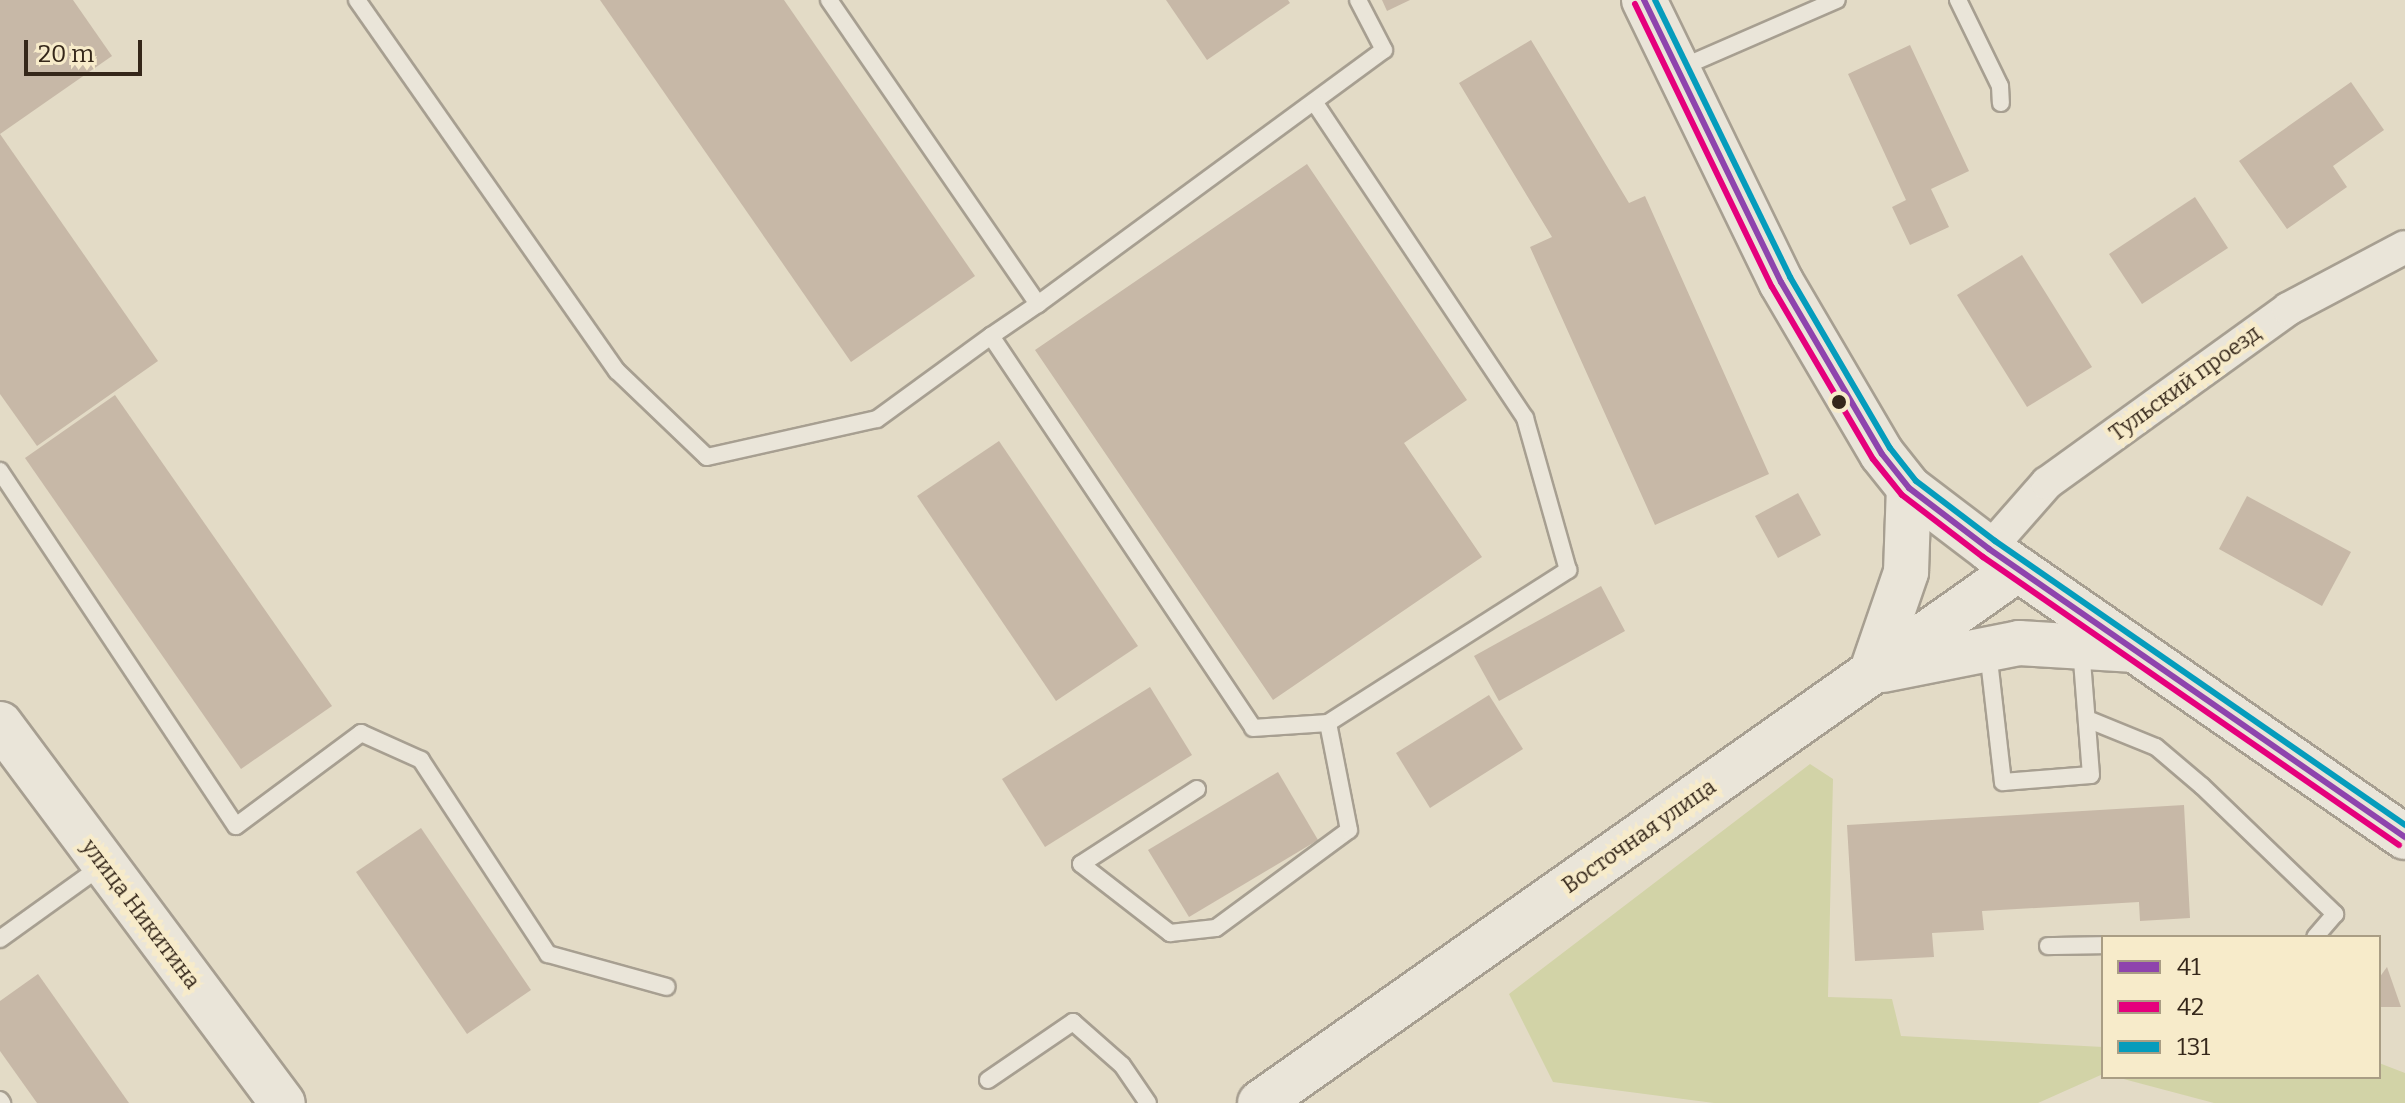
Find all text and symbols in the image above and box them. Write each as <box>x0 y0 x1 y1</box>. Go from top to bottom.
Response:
scale bar <box>28 24 146 74</box>
text: 20 m <box>38 40 94 68</box>
street label: Тульский проезд <box>2104 319 2266 447</box>
unlabelled marker <box>1831 394 1847 410</box>
street label: Восточная улица <box>1557 773 1721 899</box>
street label: улица Никитина <box>76 834 206 994</box>
legend <box>2101 935 2381 1079</box>
text: 41 <box>2177 953 2201 981</box>
text: 42 <box>2177 993 2204 1021</box>
text: 131 <box>2177 1033 2210 1061</box>

